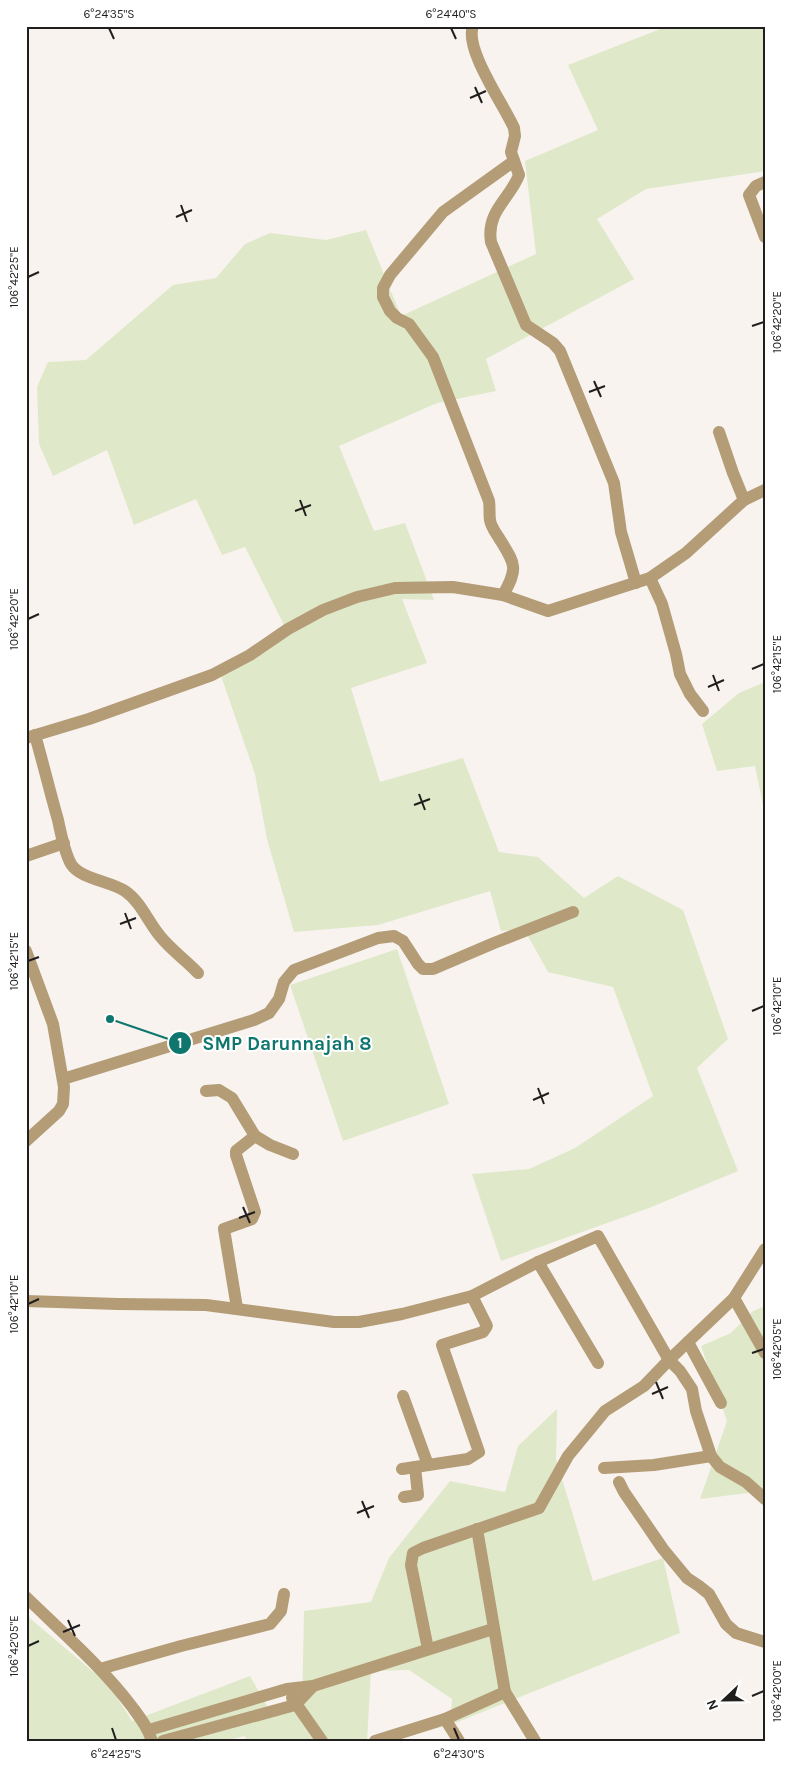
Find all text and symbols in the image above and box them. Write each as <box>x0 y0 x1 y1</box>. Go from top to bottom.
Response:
text: 6°24'35"S <box>83 7 135 21</box>
text: 6°24'40"S <box>426 7 476 21</box>
text: 106°42'25"E <box>7 246 21 308</box>
text: 106°42'20"E <box>770 291 784 353</box>
text: 106°42'20"E <box>7 588 21 650</box>
text: 106°42'15"E <box>770 635 784 693</box>
text: 106°42'15"E <box>7 932 21 990</box>
text: 106°42'10"E <box>770 977 784 1035</box>
callout: SMP Darunnajah 8 <box>167 1026 382 1060</box>
text: SMP Darunnajah 8 <box>202 1033 372 1055</box>
text: 1 <box>177 1034 183 1052</box>
text: 106°42'10"E <box>7 1275 21 1333</box>
text: 106°42'05"E <box>770 1318 784 1380</box>
text: 106°42'05"E <box>7 1615 21 1677</box>
text: 106°42'00"E <box>770 1660 784 1722</box>
north arrow <box>698 1674 748 1724</box>
text: N <box>703 1697 722 1713</box>
text: 6°24'25"S <box>91 1747 141 1761</box>
text: 6°24'30"S <box>433 1747 485 1761</box>

